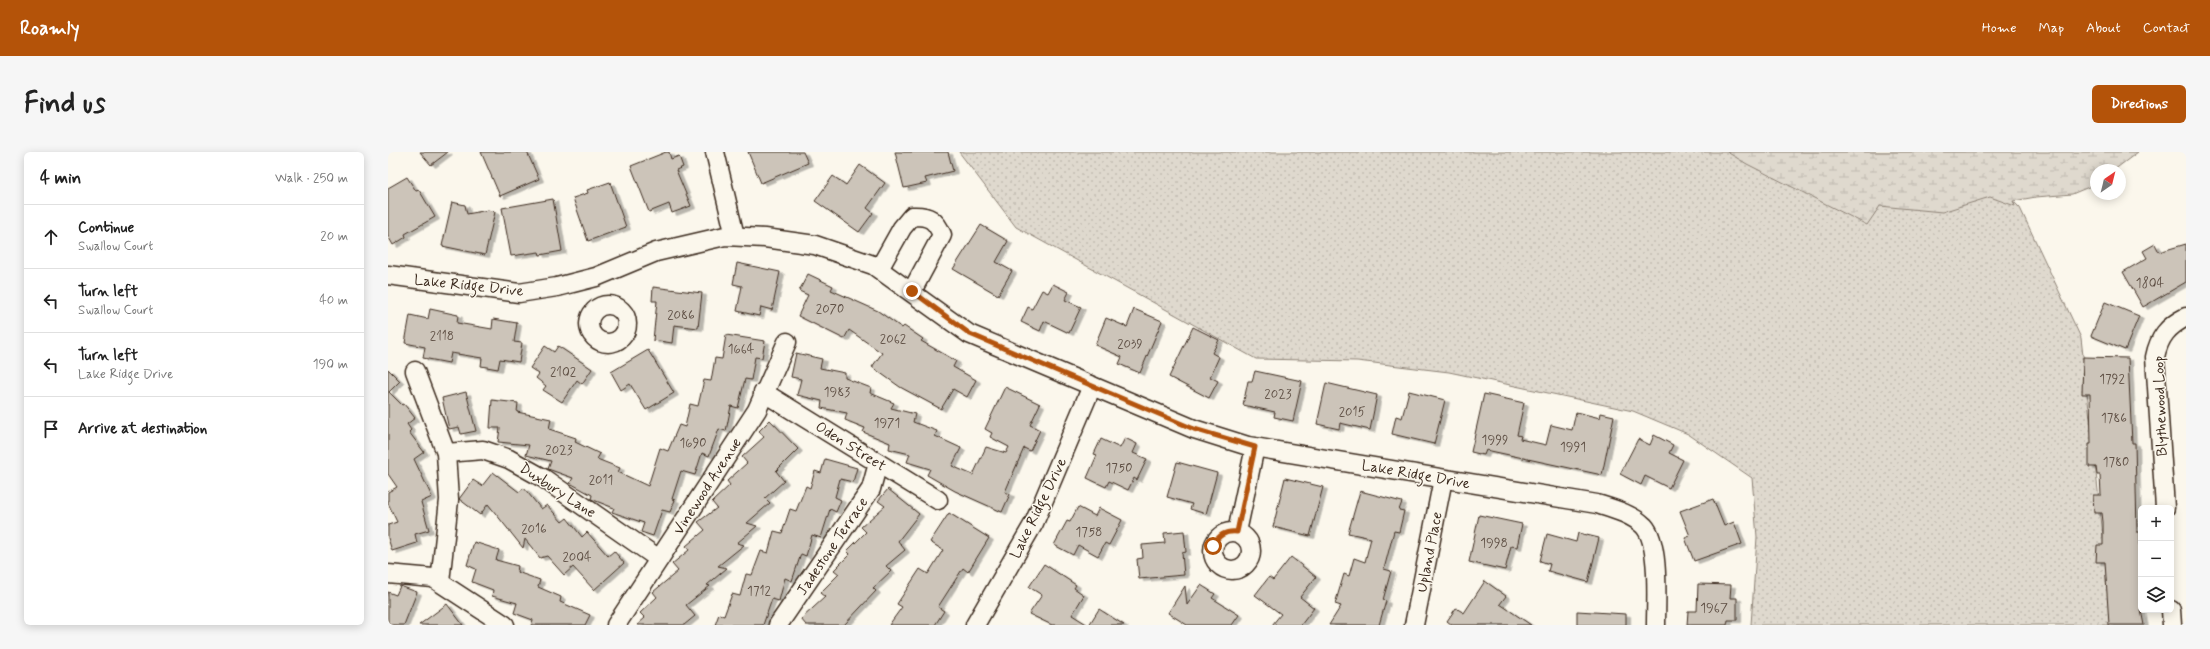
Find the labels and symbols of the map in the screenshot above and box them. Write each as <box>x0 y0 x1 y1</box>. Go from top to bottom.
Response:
north arrow <box>2090 164 2126 200</box>
street label: Lake Ridge Drive <box>413 270 525 303</box>
house number: 1804 <box>2136 275 2165 292</box>
route end <box>903 282 921 300</box>
house number: 2070 <box>816 301 844 318</box>
house number: 2086 <box>667 307 695 324</box>
house number: 2118 <box>430 328 454 345</box>
house number: 2062 <box>880 331 907 348</box>
house number: 2039 <box>1117 336 1143 353</box>
house number: 1664 <box>728 341 755 358</box>
street label: Blythewood Loop <box>2149 355 2173 457</box>
house number: 2102 <box>550 364 577 381</box>
house number: 1792 <box>2099 371 2125 388</box>
house number: 1983 <box>824 384 850 401</box>
house number: 2023 <box>1264 386 1292 403</box>
house number: 2015 <box>1339 404 1366 421</box>
house number: 1786 <box>2101 410 2127 427</box>
house number: 1971 <box>874 415 900 432</box>
street label: Oden Street <box>811 417 890 477</box>
house number: 1999 <box>1482 432 1508 449</box>
street label: Vinewood Avenue <box>669 434 747 539</box>
house number: 1690 <box>679 435 707 452</box>
house number: 1991 <box>1560 439 1586 456</box>
house number: 2023 <box>545 442 573 459</box>
house number: 1780 <box>2103 454 2129 471</box>
street label: Lake Ridge Drive <box>1006 455 1073 563</box>
street label: Lake Ridge Drive <box>1360 456 1472 495</box>
street label: Duxbury Lane <box>515 459 600 523</box>
house number: 1750 <box>1106 460 1132 477</box>
house number: 2011 <box>589 472 613 489</box>
street label: Jadestone Terrace <box>793 493 873 600</box>
street label: Upland Place <box>1412 510 1448 594</box>
house number: 2016 <box>521 521 547 538</box>
house number: 1758 <box>1076 524 1102 541</box>
house number: 1998 <box>1480 535 1508 552</box>
route start <box>1204 537 1222 555</box>
house number: 2004 <box>562 549 592 566</box>
house number: 1712 <box>747 583 772 600</box>
house number: 1967 <box>1700 600 1728 617</box>

